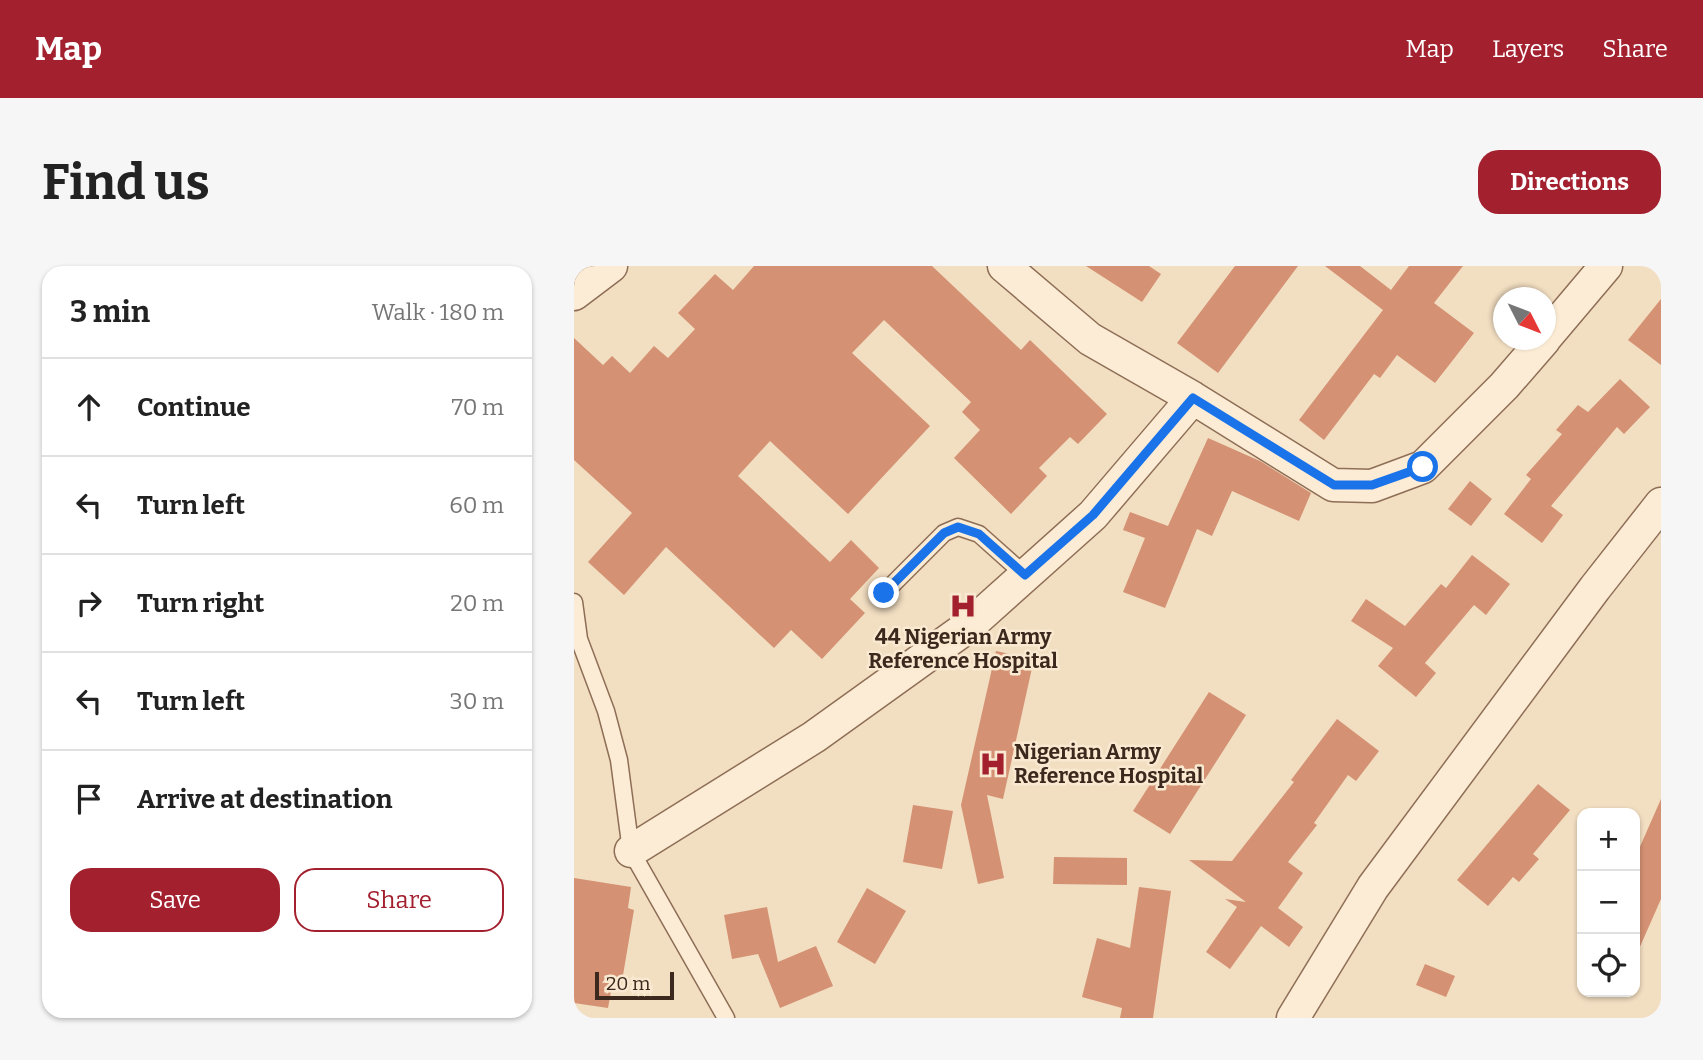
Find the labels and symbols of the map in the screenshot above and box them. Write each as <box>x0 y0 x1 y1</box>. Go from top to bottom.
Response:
north arrow <box>1493 287 1556 350</box>
route start <box>1407 451 1438 482</box>
route end <box>868 577 899 608</box>
hospital icon: 44 Nigerian Army Reference Hospital <box>948 591 978 621</box>
place label: 44 Nigerian Army Reference Hospital <box>868 624 1058 674</box>
place label: Nigerian Army Reference Hospital <box>1014 739 1204 789</box>
hospital icon: Nigerian Army Reference Hospital <box>978 749 1008 779</box>
scale bar <box>595 969 674 1001</box>

